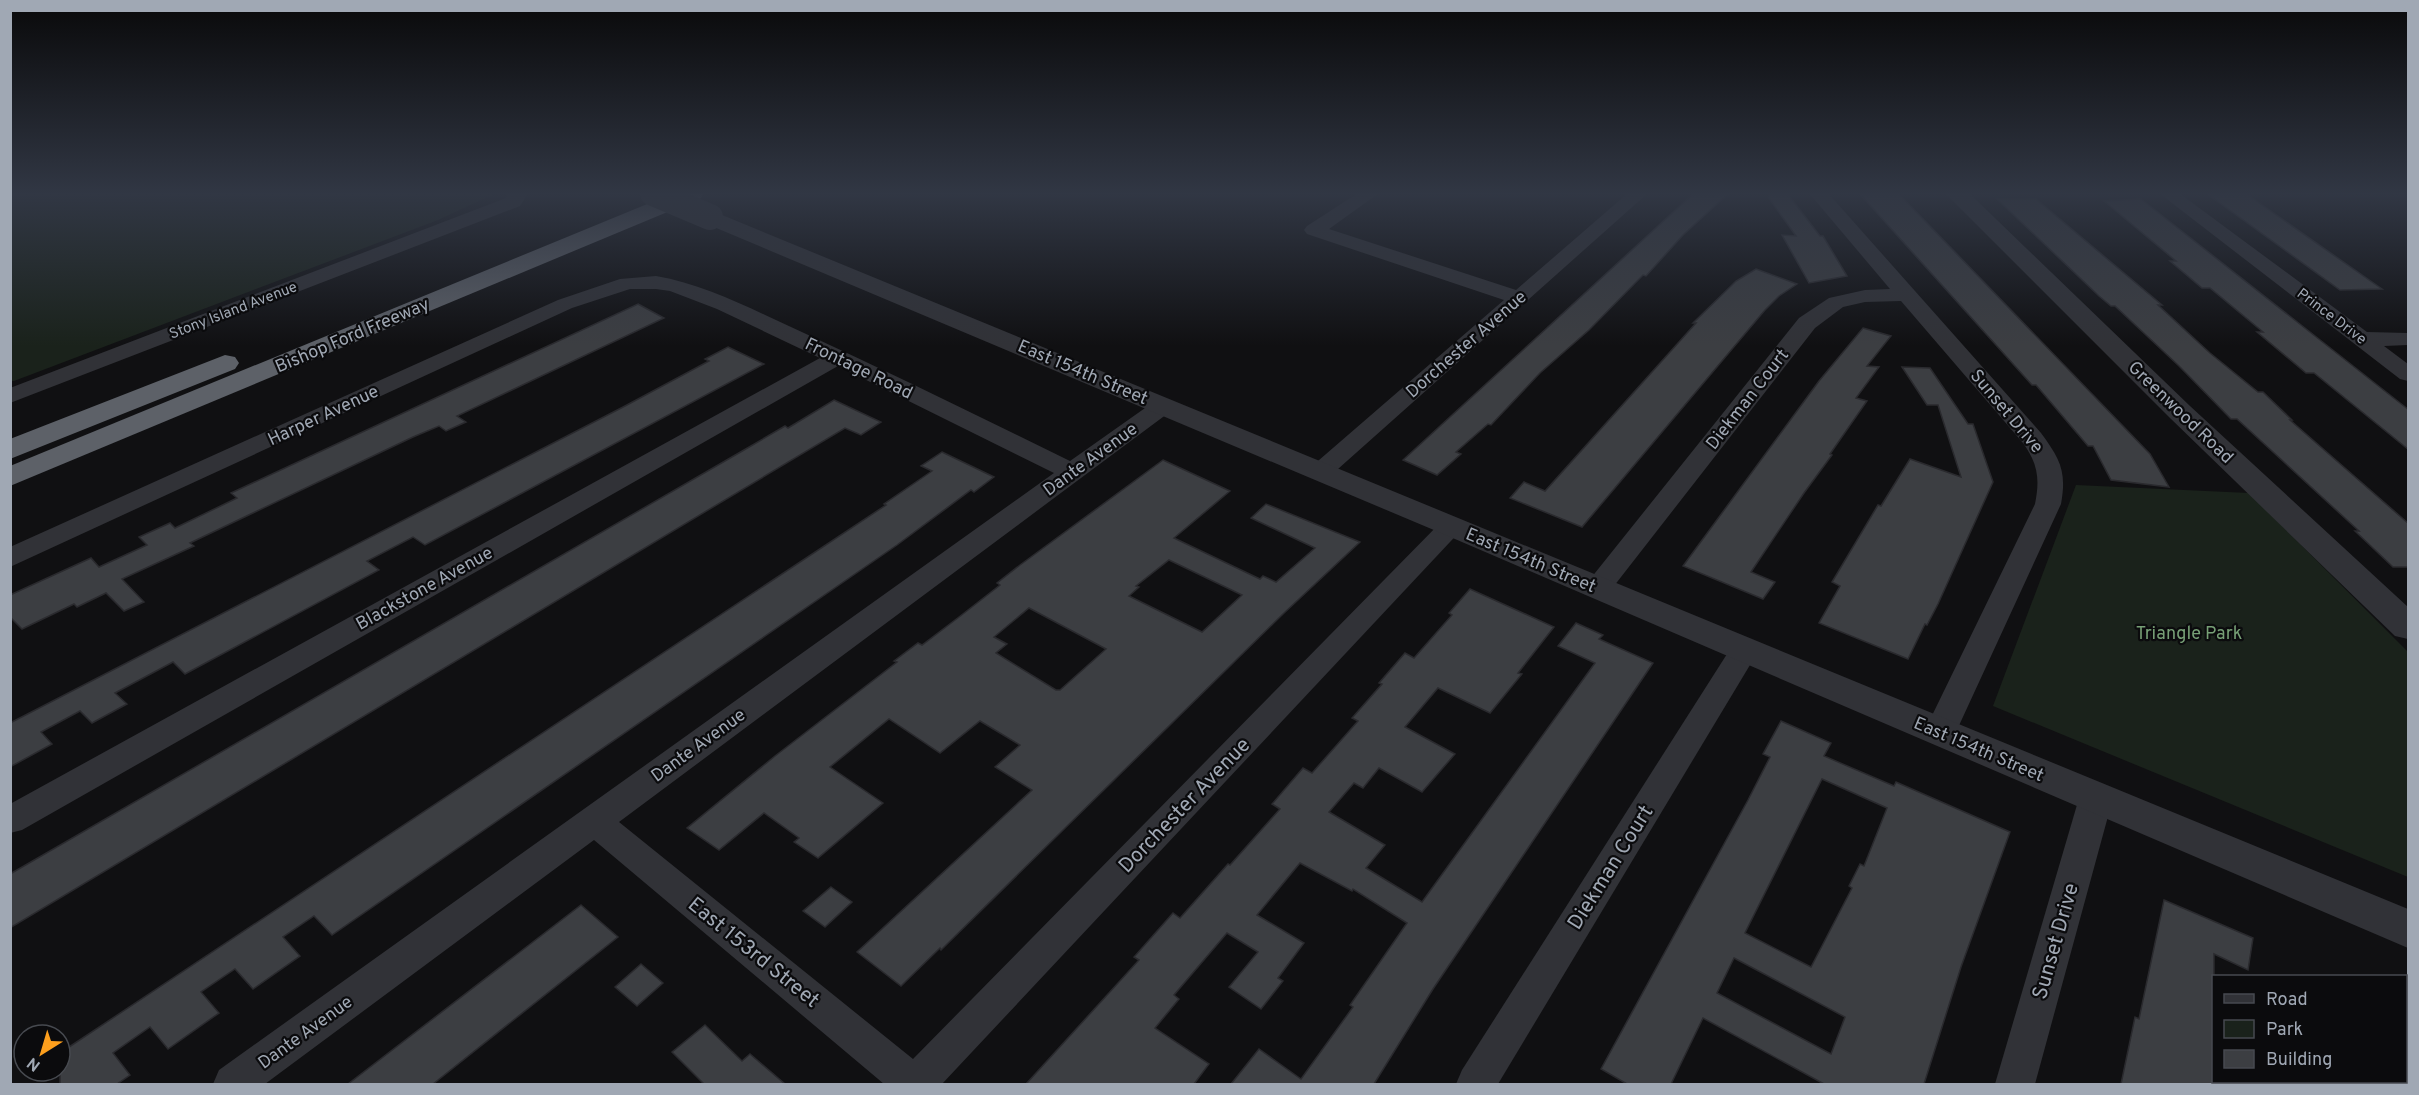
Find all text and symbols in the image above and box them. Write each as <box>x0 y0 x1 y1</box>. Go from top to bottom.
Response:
street label: Stony Island Avenue <box>167 278 300 345</box>
street label: Prince Drive <box>2292 285 2370 350</box>
street label: Dorchester Avenue <box>1402 286 1532 404</box>
street label: Bishop Ford Freeway <box>272 293 433 379</box>
street label: Frontage Road <box>801 333 916 405</box>
street label: East 154th Street <box>1014 336 1151 411</box>
street label: Diekman Court <box>1702 345 1795 455</box>
street label: Greenwood Road <box>2122 357 2238 469</box>
street label: Sunset Drive <box>1964 365 2048 459</box>
street label: Harper Avenue <box>265 381 383 452</box>
street label: Dante Avenue <box>1039 418 1143 502</box>
street label: East 154th Street <box>1462 524 1599 599</box>
street label: Blackstone Avenue <box>352 542 497 636</box>
park label: Triangle Park <box>2136 623 2242 646</box>
street label: Dante Avenue <box>647 704 751 788</box>
street label: East 154th Street <box>1910 713 2047 788</box>
street label: Dorchester Avenue <box>1113 732 1257 880</box>
street label: Diekman Court <box>1562 800 1660 935</box>
street label: Sunset Drive <box>2027 880 2086 1003</box>
street label: East 153rd Street <box>682 892 824 1015</box>
legend <box>2212 975 2407 1083</box>
text: Road <box>2266 989 2308 1012</box>
street label: Dante Avenue <box>254 991 358 1075</box>
text: Park <box>2266 1019 2303 1042</box>
north arrow <box>12 1023 72 1083</box>
text: Building <box>2266 1049 2332 1072</box>
text: N <box>24 1052 45 1075</box>

